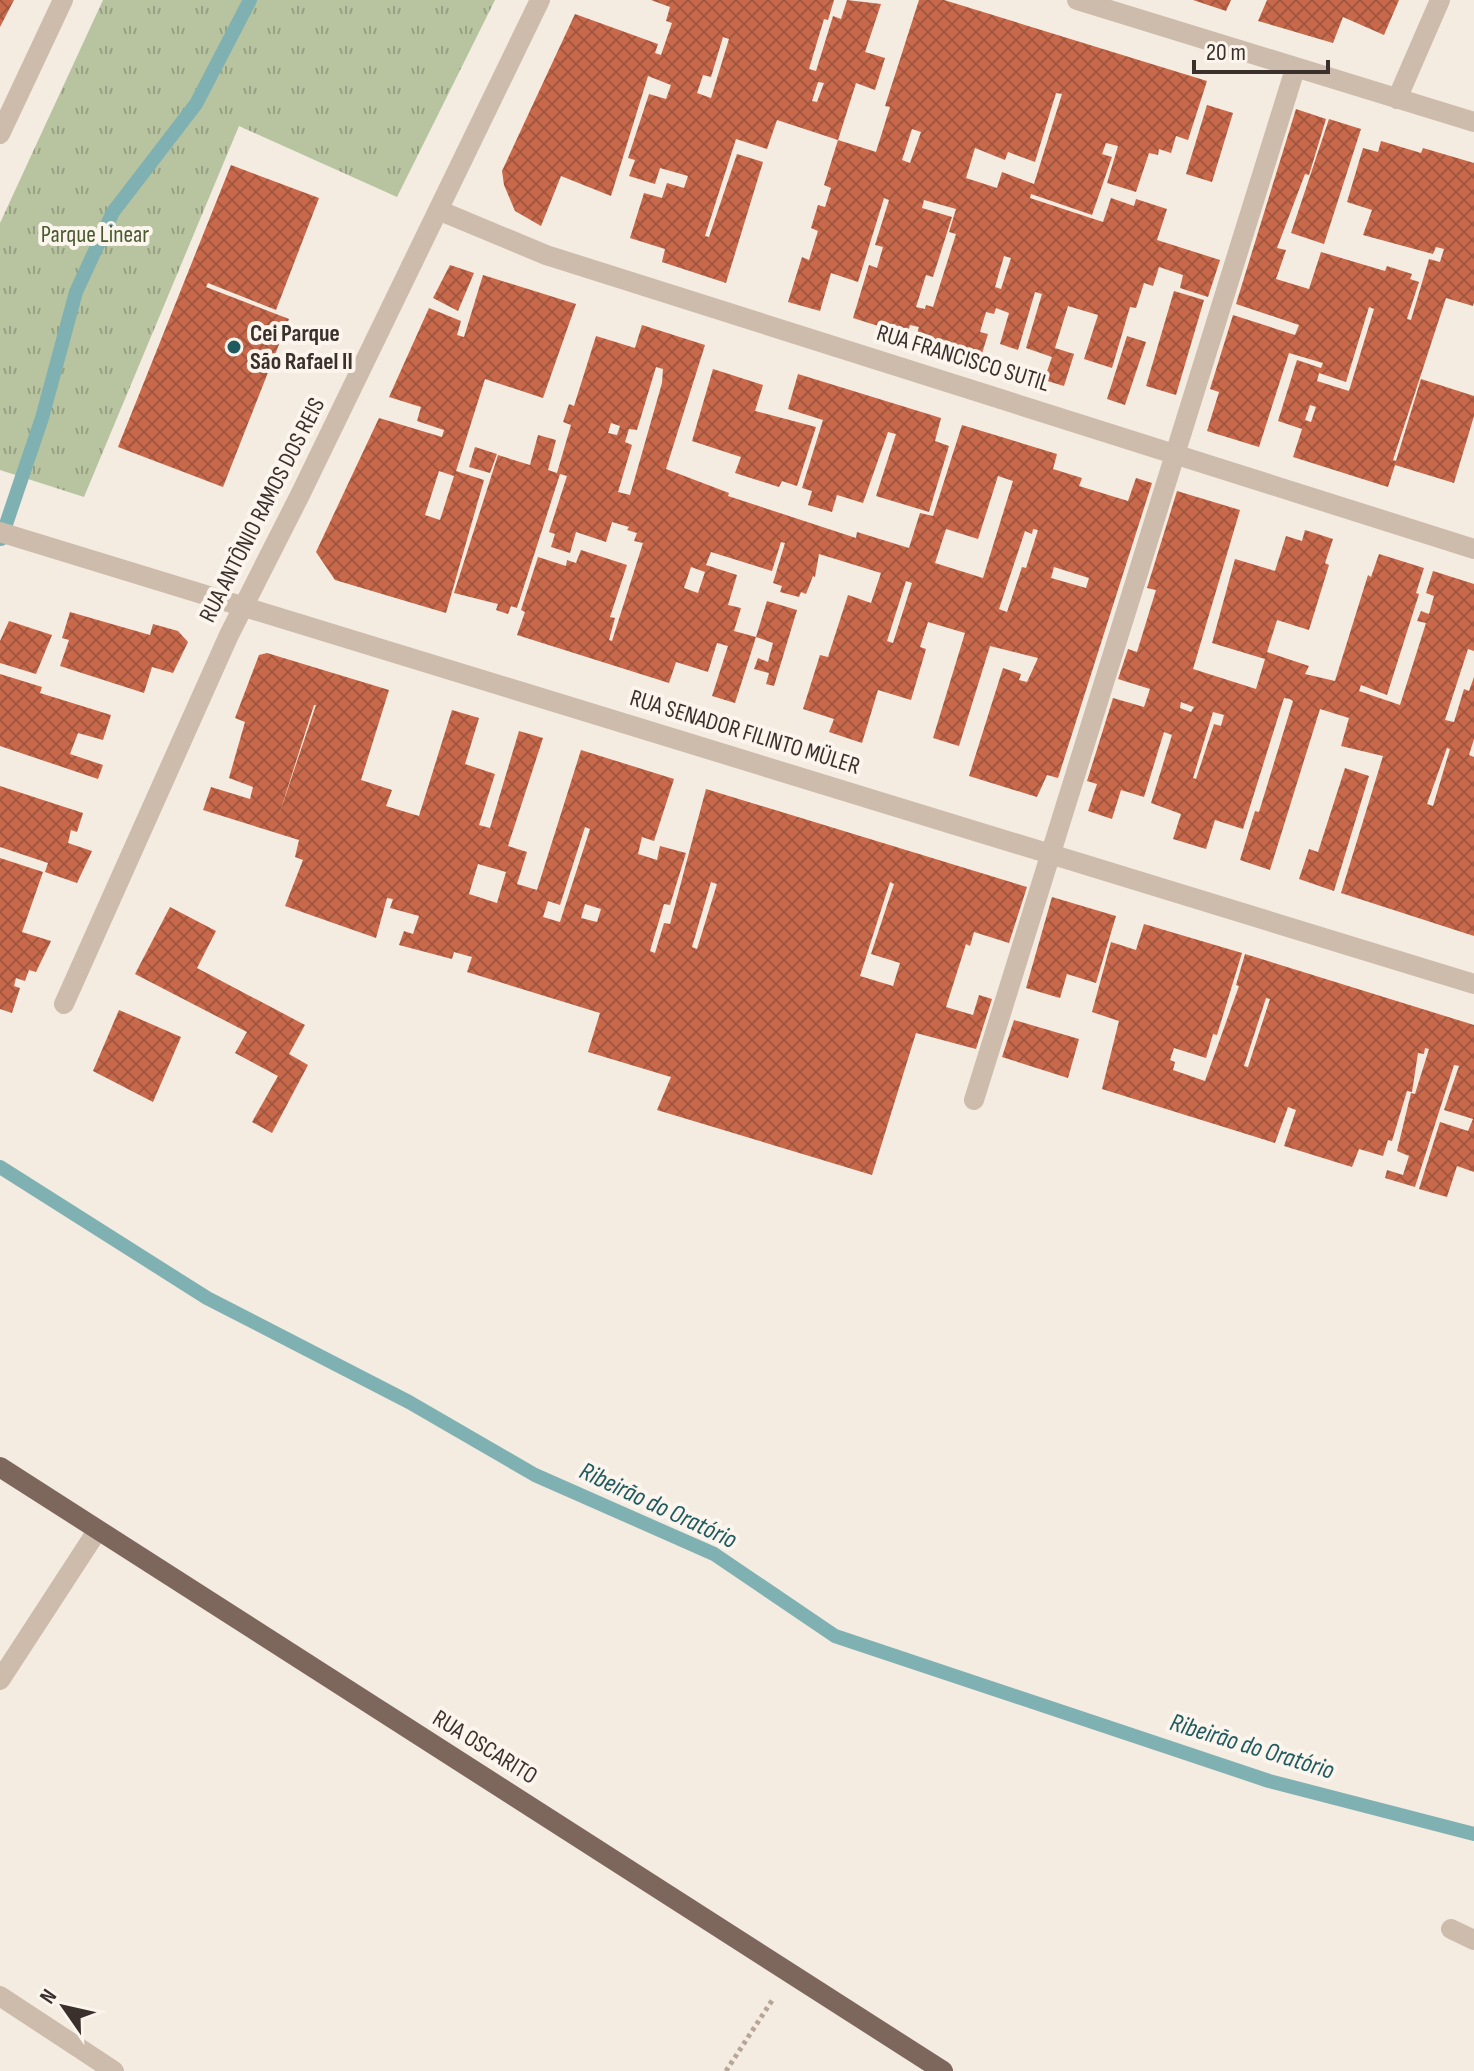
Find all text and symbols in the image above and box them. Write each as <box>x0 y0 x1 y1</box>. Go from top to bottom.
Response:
scale bar <box>1194 24 1328 74</box>
text: 20 m <box>1206 38 1246 67</box>
park label: Parque Linear <box>41 220 149 249</box>
street label: RUA FRANCISCO SUTIL <box>873 318 1053 398</box>
place label: Cei Parque São Rafael II <box>250 319 353 376</box>
marker: Cei Parque São Rafael II <box>225 338 243 356</box>
street label: RUA ANTÔNIO RAMOS DOS REIS <box>193 393 331 627</box>
street label: RUA SENADOR FILINTO MÜLER <box>626 683 864 781</box>
water label: Ribeirão do Oratório <box>574 1456 742 1556</box>
street label: RUA OSCARITO <box>427 1704 543 1790</box>
water label: Ribeirão do Oratório <box>1166 1707 1338 1787</box>
north arrow <box>24 1967 104 2047</box>
text: N <box>34 1984 63 2009</box>

